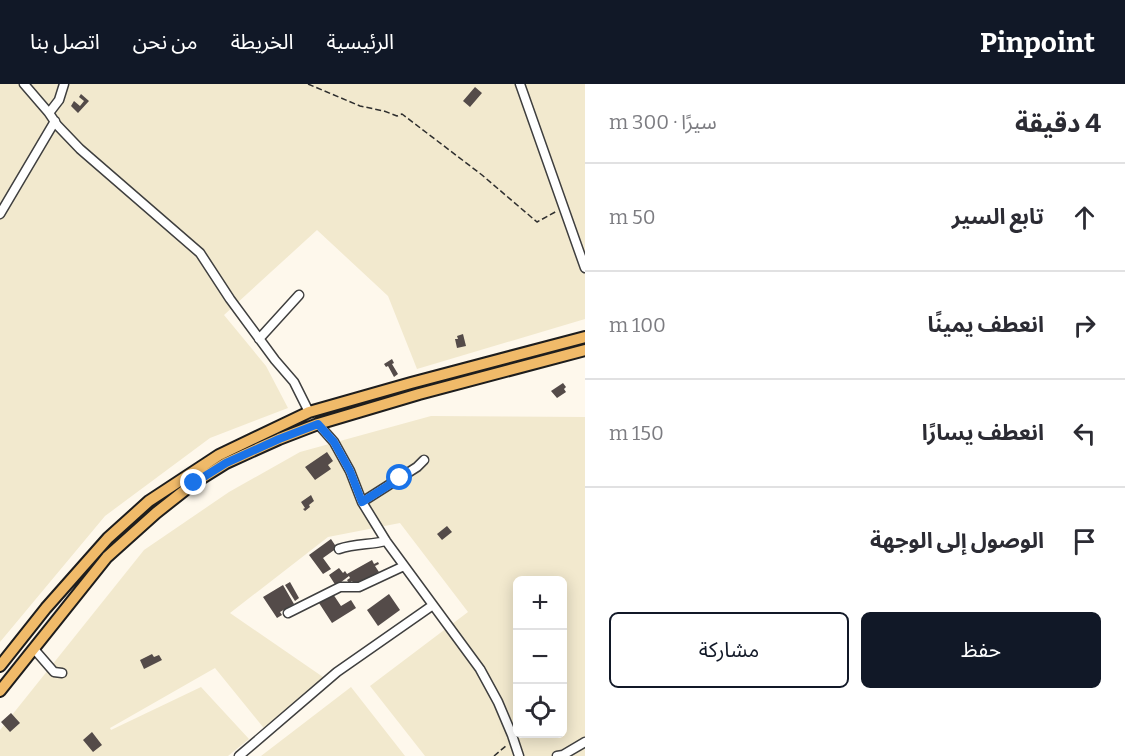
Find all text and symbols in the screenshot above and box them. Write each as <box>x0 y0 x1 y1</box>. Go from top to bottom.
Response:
text: Pinpoint <box>980 26 1095 59</box>
text: اتصل بنا <box>30 29 100 55</box>
text: من نحن <box>133 29 198 55</box>
text: الخريطة <box>231 29 294 55</box>
text: الرئيسية <box>327 29 394 55</box>
text: 4 دقيقة <box>1015 108 1101 139</box>
text: سيرًا · 300 m <box>609 110 717 134</box>
icon: ahead <box>1068 201 1101 234</box>
text: تابع السير <box>952 203 1044 230</box>
text: 50 m <box>609 205 656 229</box>
icon: right <box>1068 309 1101 342</box>
text: انعطف يمينًا <box>928 311 1044 338</box>
text: 100 m <box>609 313 666 337</box>
icon: left <box>1068 417 1101 450</box>
text: انعطف يسارًا <box>922 419 1044 446</box>
text: 150 m <box>609 421 664 445</box>
route start <box>386 464 412 490</box>
route end <box>180 469 206 495</box>
icon: arrive <box>1068 525 1101 558</box>
text: الوصول إلى الوجهة <box>870 527 1044 554</box>
map controls <box>513 576 567 738</box>
button: + <box>513 576 567 630</box>
button: مشاركة <box>609 612 849 688</box>
button: حفظ <box>861 612 1101 688</box>
button: − <box>513 630 567 684</box>
button: locate <box>513 684 567 738</box>

